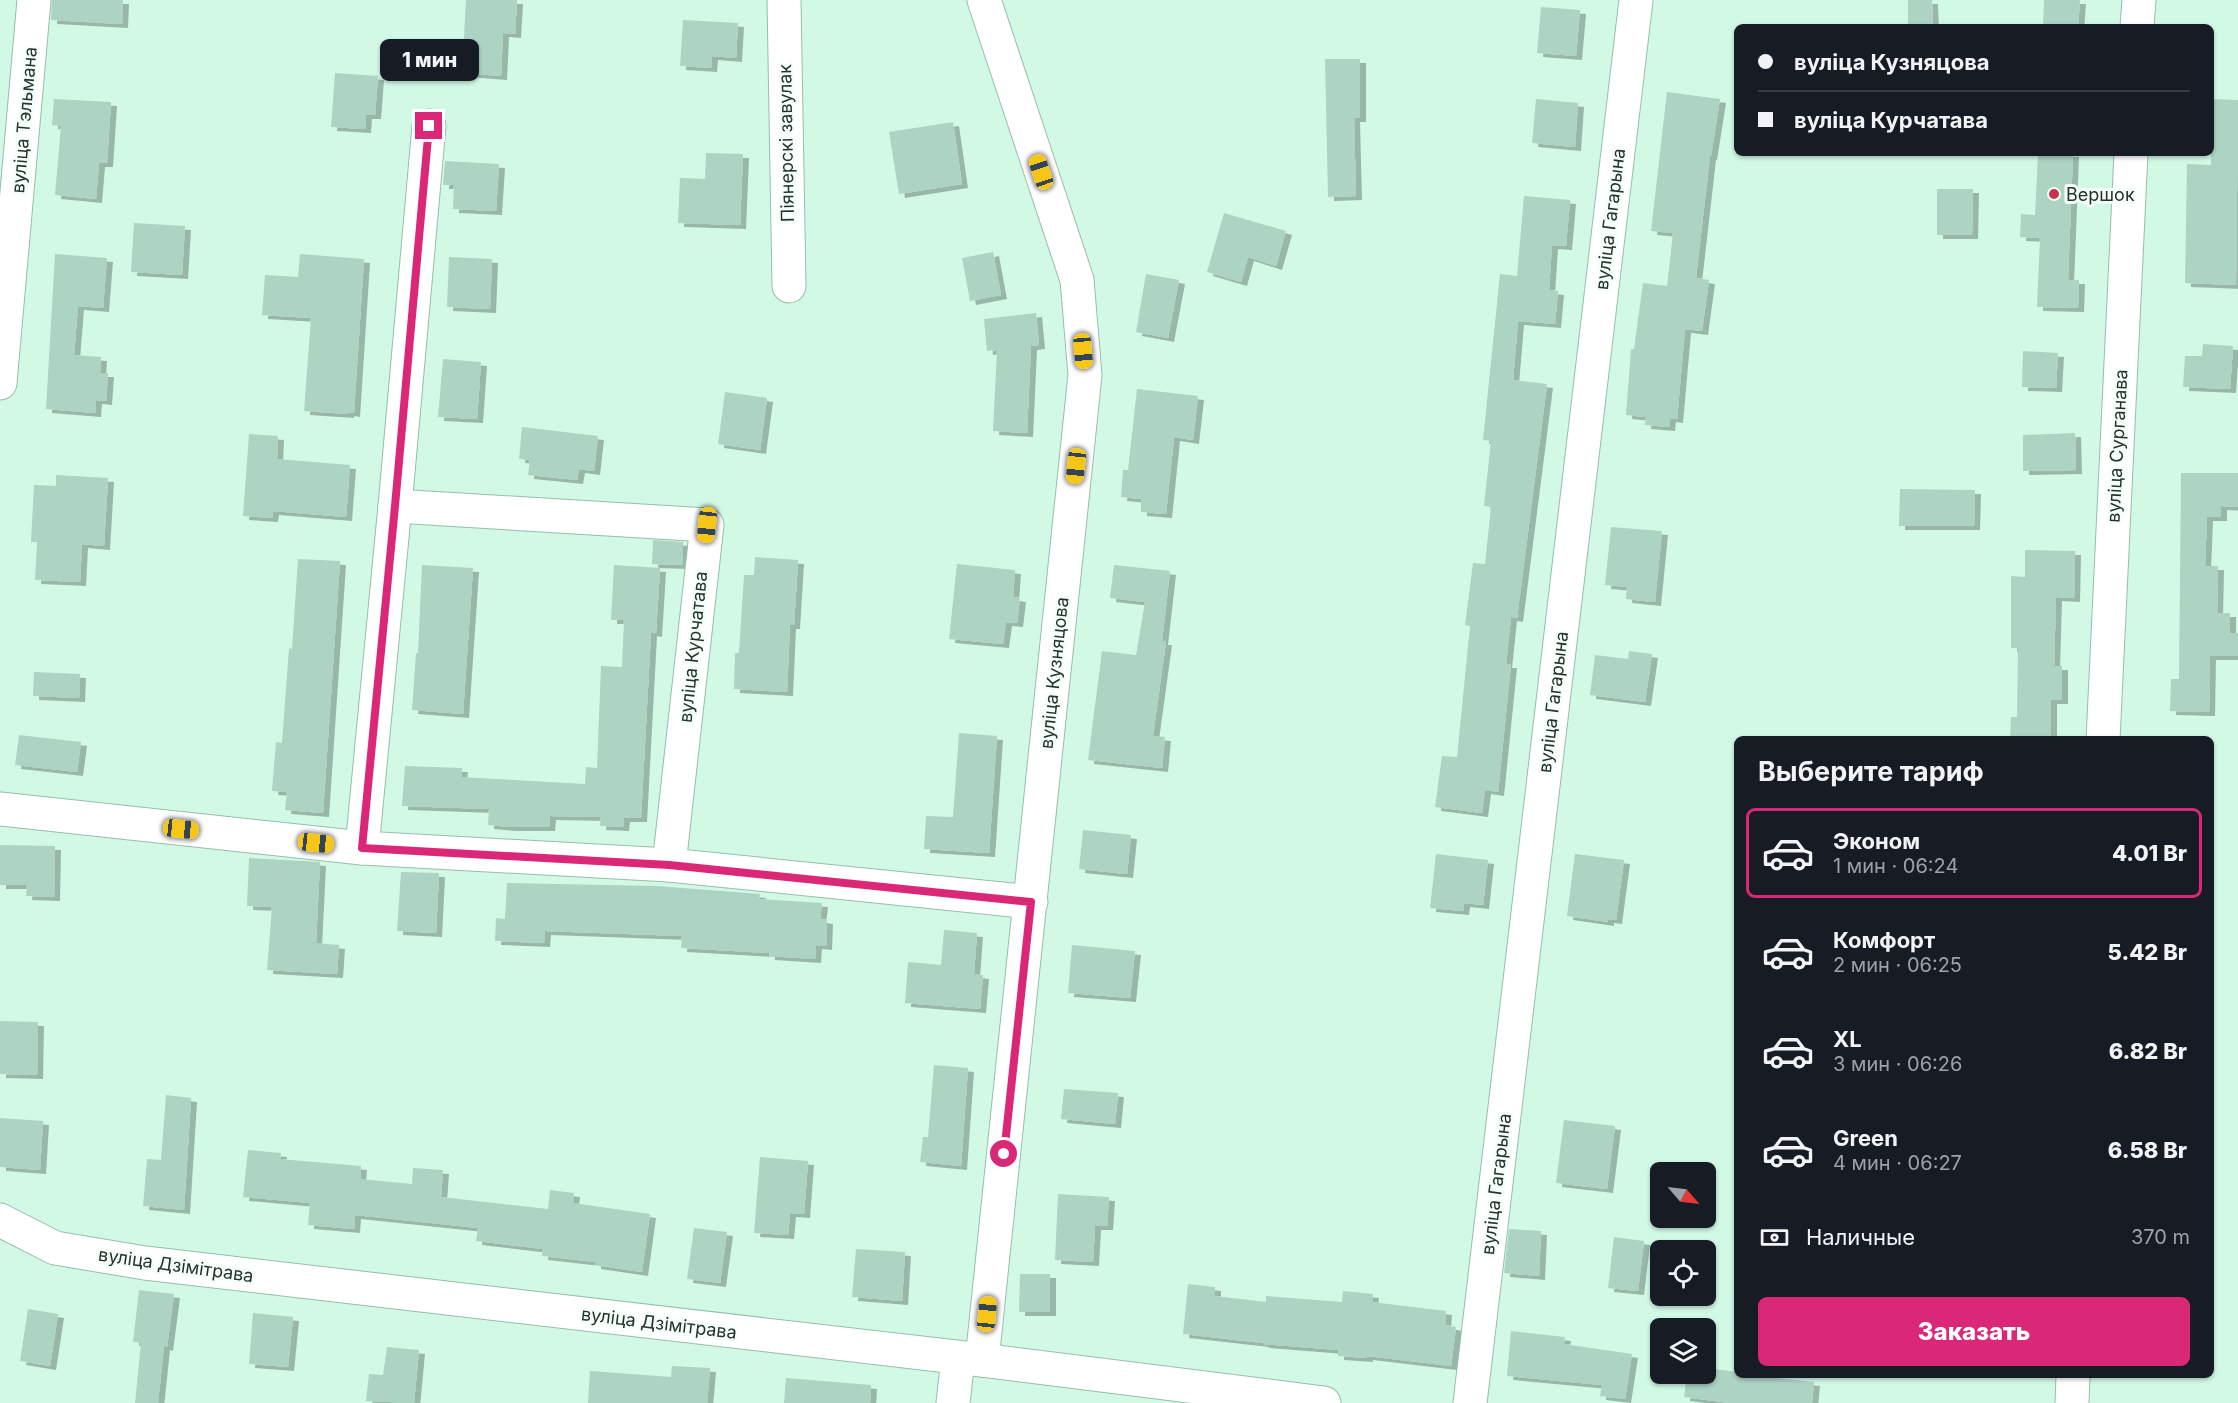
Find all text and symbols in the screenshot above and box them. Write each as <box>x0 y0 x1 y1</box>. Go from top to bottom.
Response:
callout: 1 мин <box>380 39 478 81</box>
street label: вуліца Тэльмана <box>7 46 41 194</box>
text: 1 мин <box>402 48 457 72</box>
text: вуліца Кузняцова <box>1794 49 1990 75</box>
street label: Піянерскі завулак <box>774 64 798 222</box>
text: вуліца Курчатава <box>1794 107 1988 133</box>
route end <box>415 112 442 139</box>
street label: вуліца Гагарына <box>1591 147 1629 291</box>
car <box>1027 152 1055 192</box>
place label: Вершок <box>2066 184 2135 205</box>
marker: Вершок <box>2047 187 2061 201</box>
car <box>1072 332 1094 370</box>
street label: вуліца Сурганава <box>2103 369 2131 523</box>
car <box>1065 447 1087 485</box>
car <box>696 506 718 544</box>
street label: вуліца Курчатава <box>675 570 711 724</box>
street label: вуліца Кузняцова <box>1036 596 1072 750</box>
street label: вуліца Гагарына <box>1534 630 1572 774</box>
text: Выберите тариф <box>1758 755 1984 788</box>
car <box>162 818 200 840</box>
icon: car <box>1761 826 1815 880</box>
text: Эконом <box>1833 828 1920 854</box>
car <box>297 832 335 854</box>
text: 4.01 Br <box>2112 840 2187 866</box>
text: 1 мин · 06:24 <box>1833 854 1958 878</box>
icon: car <box>1761 925 1815 979</box>
text: Комфорт <box>1833 927 1935 953</box>
text: 5.42 Br <box>2108 939 2187 965</box>
text: 2 мин · 06:25 <box>1833 953 1962 977</box>
icon: car <box>1761 1024 1815 1078</box>
text: XL <box>1833 1026 1862 1052</box>
text: 6.82 Br <box>2109 1038 2187 1064</box>
text: 3 мин · 06:26 <box>1833 1052 1962 1076</box>
street label: вуліца Гагарына <box>1477 1112 1515 1256</box>
icon: car <box>1761 1123 1815 1177</box>
text: Green <box>1833 1125 1898 1151</box>
text: 6.58 Br <box>2108 1137 2187 1163</box>
route start <box>990 1140 1017 1167</box>
text: 4 мин · 06:27 <box>1833 1151 1962 1175</box>
north arrow <box>1650 1162 1716 1228</box>
map controls <box>1650 1162 1716 1384</box>
icon: cash <box>1758 1221 1791 1254</box>
text: Наличные <box>1806 1224 1915 1250</box>
text: 370 m <box>2131 1225 2190 1249</box>
button: locate <box>1650 1240 1716 1306</box>
street label: вуліца Дзімітрава <box>97 1244 255 1286</box>
car <box>976 1295 998 1333</box>
button: Заказать <box>1758 1297 2190 1366</box>
street label: вуліца Дзімітрава <box>580 1303 738 1343</box>
button: layers <box>1650 1318 1716 1384</box>

